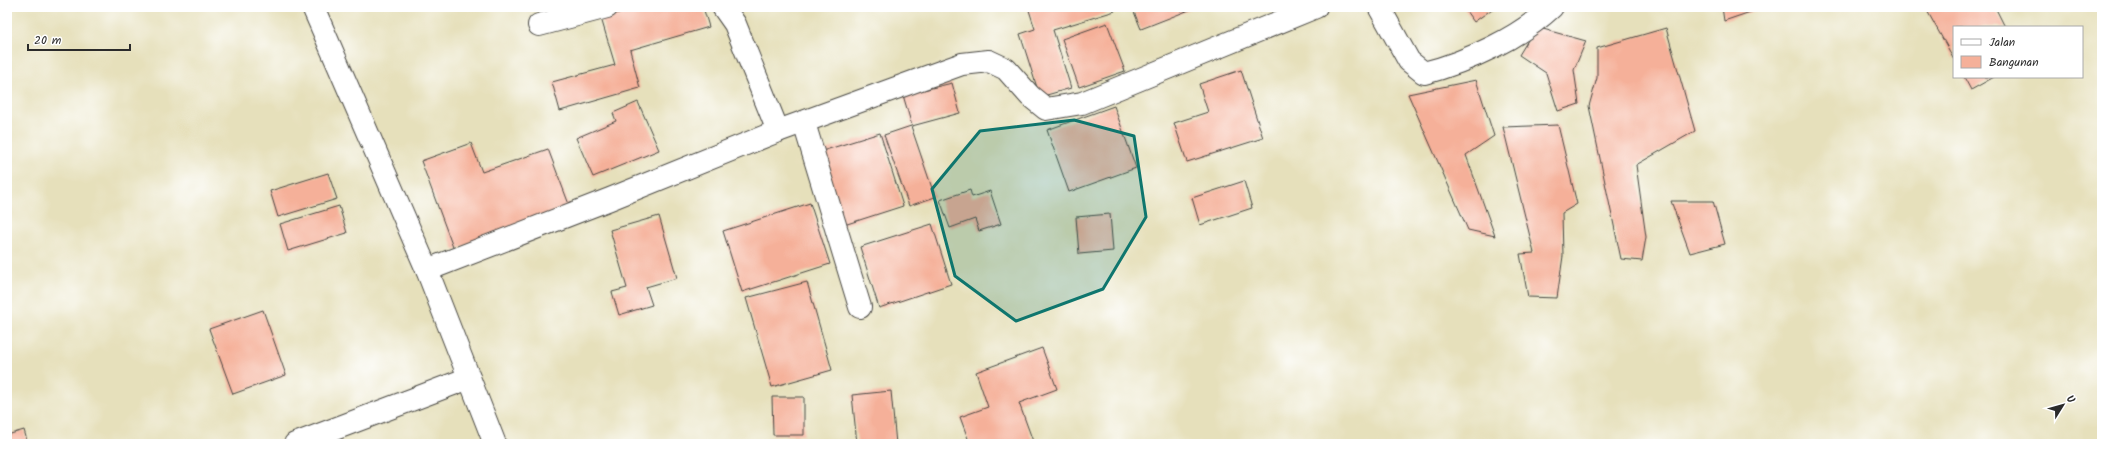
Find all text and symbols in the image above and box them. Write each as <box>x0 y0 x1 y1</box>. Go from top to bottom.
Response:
scale bar <box>28 26 130 52</box>
legend <box>1953 26 2083 78</box>
text: 20 m <box>34 31 62 50</box>
text: Jalan <box>1989 33 2015 52</box>
text: Bangunan <box>1989 53 2039 72</box>
north arrow <box>2043 385 2083 425</box>
text: U <box>2061 392 2080 408</box>

